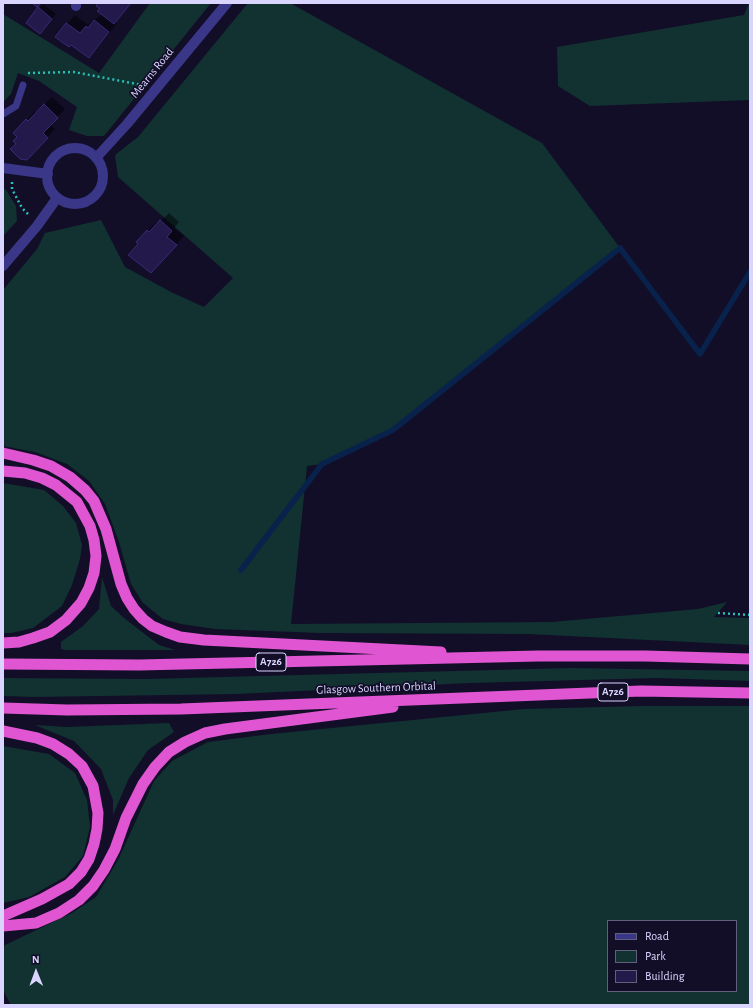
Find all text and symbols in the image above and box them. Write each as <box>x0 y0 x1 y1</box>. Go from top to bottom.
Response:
street label: Mearns Road <box>127 45 177 101</box>
road number: A726 <box>256 653 286 671</box>
street label: Glasgow Southern Orbital <box>316 679 436 697</box>
road number: A726 <box>598 683 628 701</box>
legend <box>607 920 737 992</box>
text: Road <box>645 930 669 942</box>
text: Park <box>645 950 666 962</box>
north arrow <box>16 952 56 992</box>
text: N <box>32 954 40 965</box>
text: Building <box>645 970 685 982</box>

